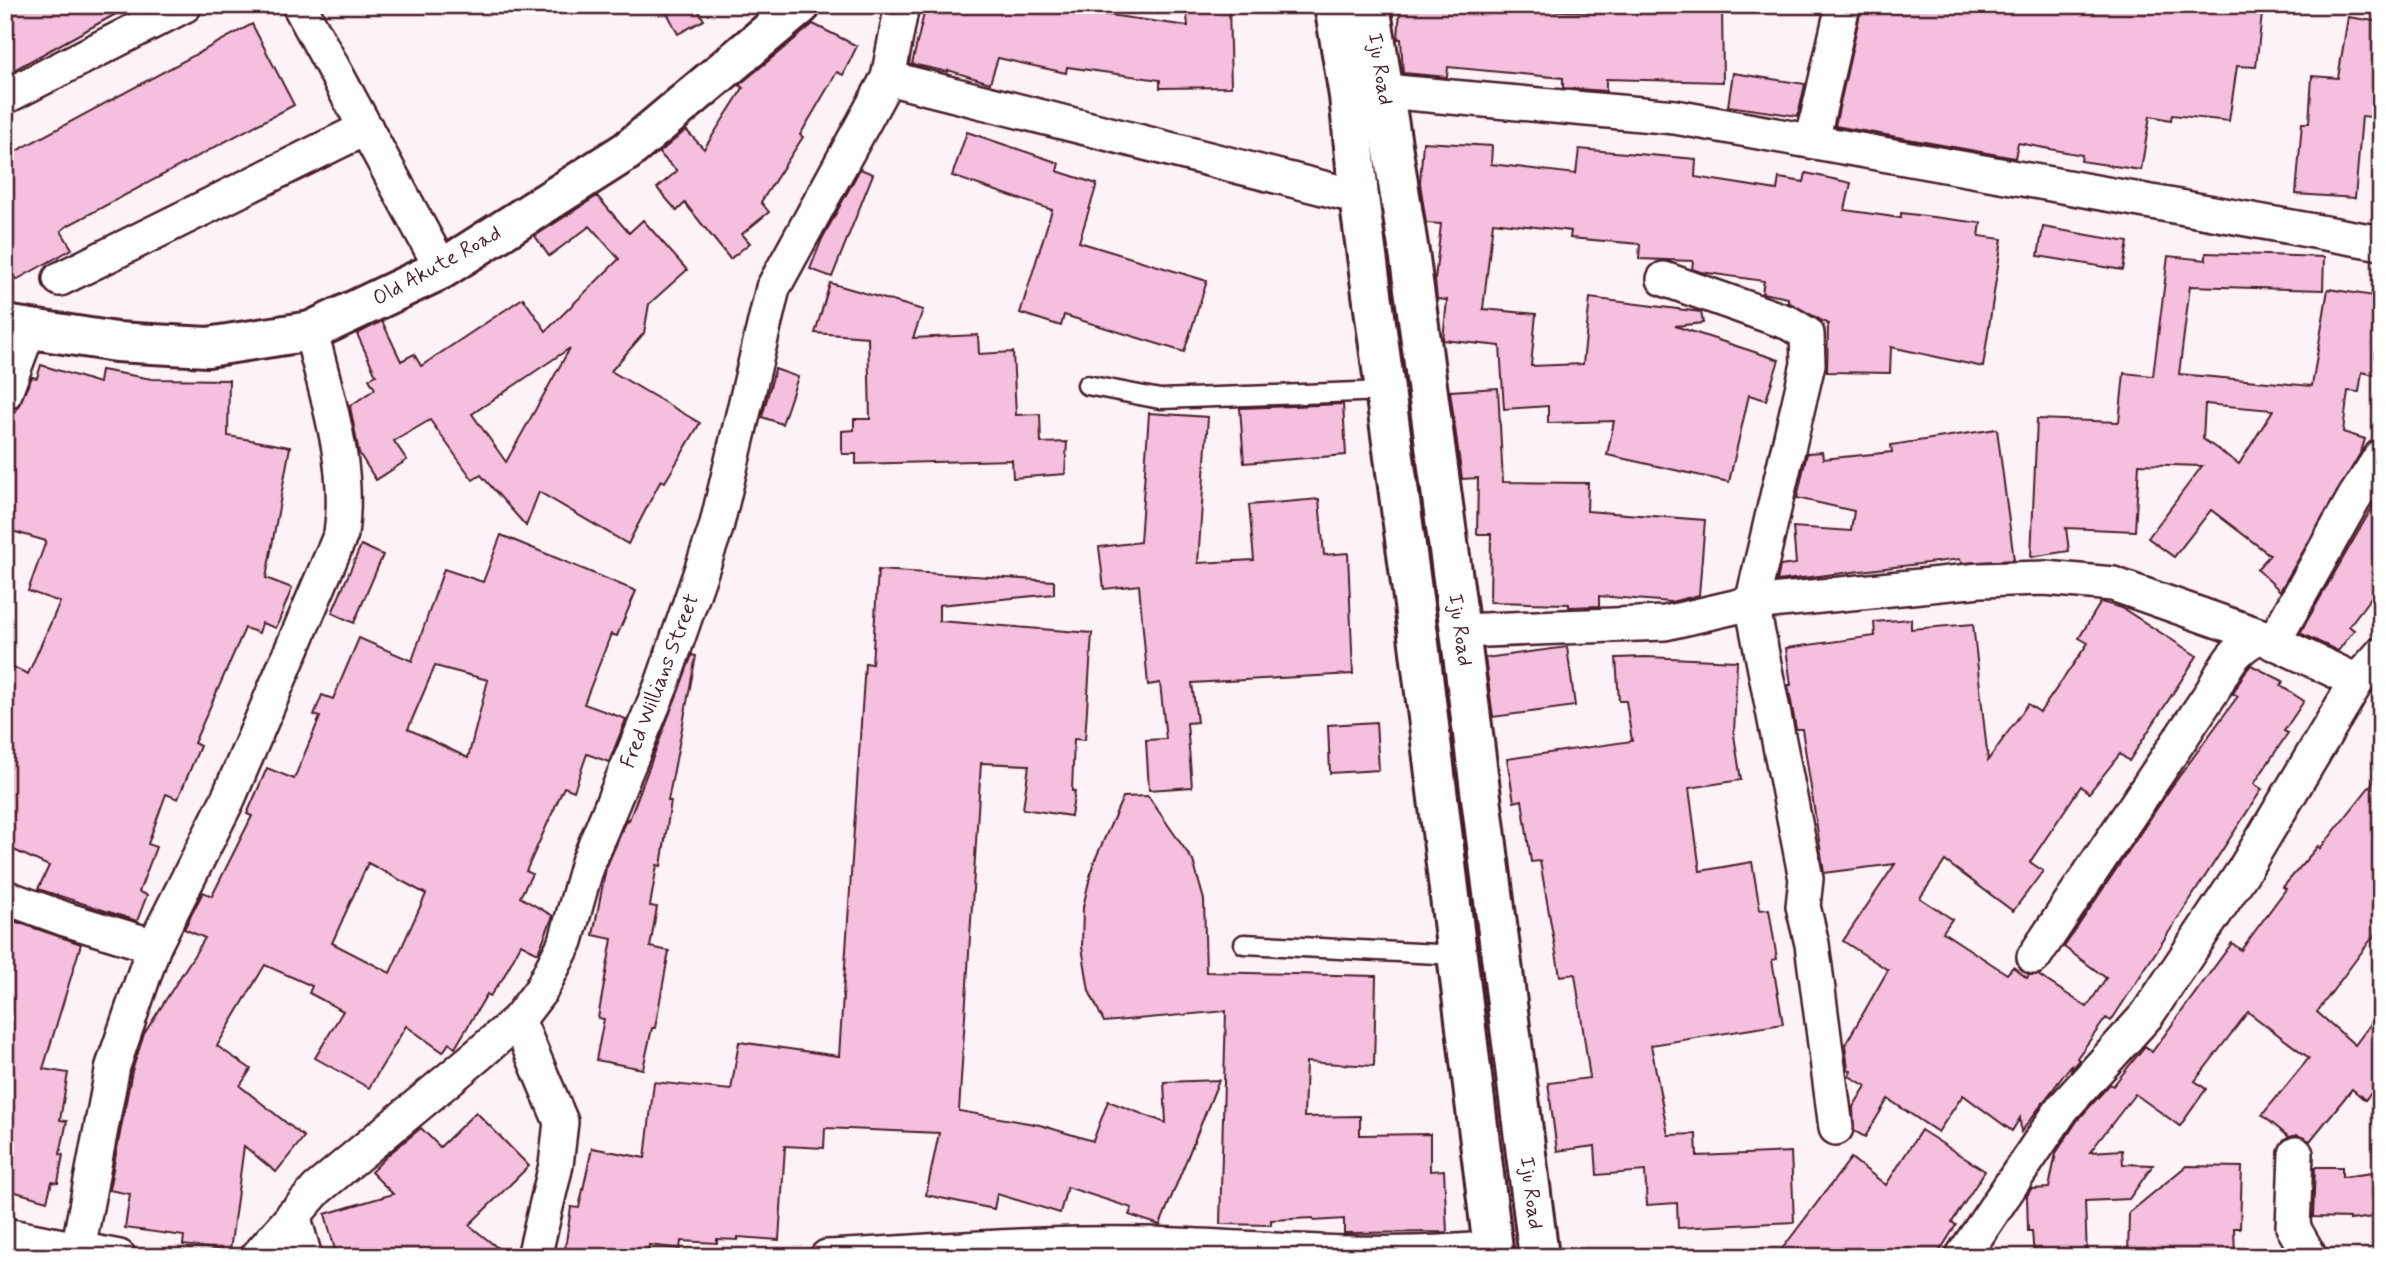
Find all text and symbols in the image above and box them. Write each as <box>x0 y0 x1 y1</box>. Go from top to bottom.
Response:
street label: Iju Road <box>1360 31 1400 107</box>
street label: Old Akute Road <box>368 219 506 313</box>
street label: Fred Willians Street <box>614 590 706 772</box>
street label: Iju Road <box>1441 592 1479 668</box>
street label: Iju Road <box>1513 1155 1549 1231</box>

